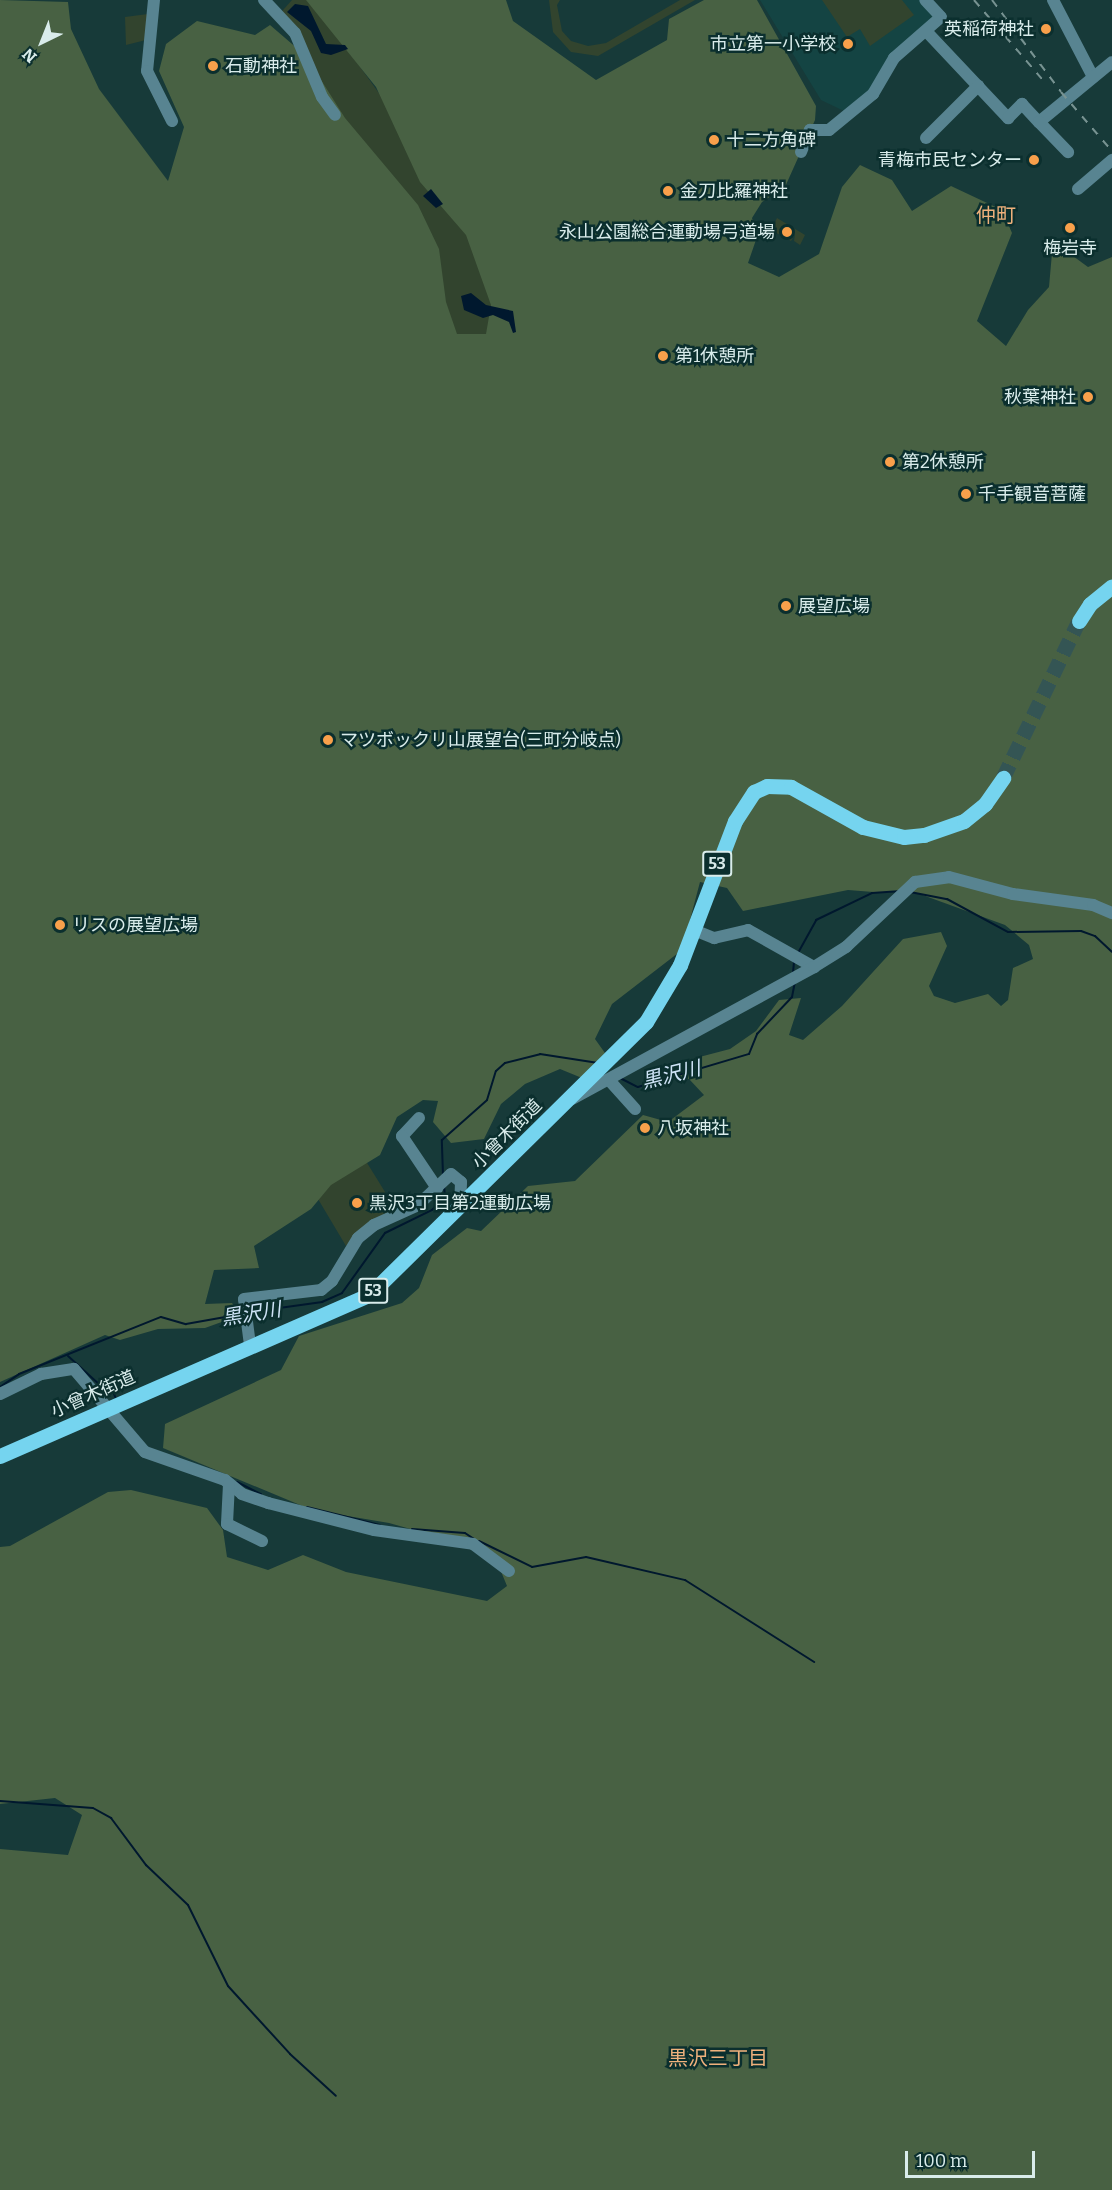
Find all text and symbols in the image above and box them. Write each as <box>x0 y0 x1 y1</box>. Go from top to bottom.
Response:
north arrow <box>12 12 72 72</box>
place label: 英稲荷神社 <box>944 18 1034 40</box>
marker: 英稲荷神社 <box>1039 22 1053 36</box>
place label: 市立第一小学校 <box>710 33 836 55</box>
marker: 市立第一小学校 <box>841 37 855 51</box>
text: N <box>18 44 40 67</box>
place label: 石動神社 <box>225 55 297 77</box>
marker: 石動神社 <box>206 59 220 73</box>
place label: 十二方角碑 <box>726 129 816 151</box>
marker: 十二方角碑 <box>707 133 721 147</box>
place label: 青梅市民センター <box>878 149 1022 171</box>
marker: 青梅市民センター <box>1027 153 1041 167</box>
place label: 金刀比羅神社 <box>680 180 788 202</box>
marker: 金刀比羅神社 <box>661 184 675 198</box>
district label: 仲町 <box>976 203 1016 227</box>
place label: 永山公園総合運動場弓道場 <box>559 221 775 243</box>
marker: 梅岩寺 <box>1063 221 1077 235</box>
marker: 永山公園総合運動場弓道場 <box>780 225 794 239</box>
place label: 梅岩寺 <box>1043 237 1097 259</box>
place label: 第1休憩所 <box>675 345 754 367</box>
marker: 第1休憩所 <box>656 349 670 363</box>
place label: 秋葉神社 <box>1004 386 1076 408</box>
marker: 秋葉神社 <box>1081 390 1095 404</box>
place label: 第2休憩所 <box>902 451 984 473</box>
marker: 第2休憩所 <box>883 455 897 469</box>
place label: 千手観音菩薩 <box>978 483 1086 505</box>
marker: 千手観音菩薩 <box>959 487 973 501</box>
place label: 展望広場 <box>798 595 870 617</box>
marker: 展望広場 <box>779 599 793 613</box>
place label: マツボックリ山展望台(三町分岐点) <box>340 729 621 751</box>
marker: マツボックリ山展望台(三町分岐点) <box>321 733 335 747</box>
road number: 53 <box>702 851 732 877</box>
place label: リスの展望広場 <box>72 914 198 936</box>
marker: リスの展望広場 <box>53 918 67 932</box>
water label: 黒沢川 <box>639 1056 703 1094</box>
street label: 小曾木街道 <box>468 1095 546 1173</box>
place label: 八坂神社 <box>657 1117 729 1139</box>
marker: 八坂神社 <box>638 1121 652 1135</box>
place label: 黒沢3丁目第2運動広場 <box>369 1192 551 1214</box>
marker: 黒沢3丁目第2運動広場 <box>350 1196 364 1210</box>
road number: 53 <box>358 1278 388 1304</box>
water label: 黒沢川 <box>219 1297 283 1331</box>
street label: 小曾木街道 <box>47 1366 139 1422</box>
district label: 黒沢三丁目 <box>668 2046 768 2070</box>
scale bar <box>908 2139 1038 2177</box>
text: 100 m <box>916 2150 967 2172</box>

